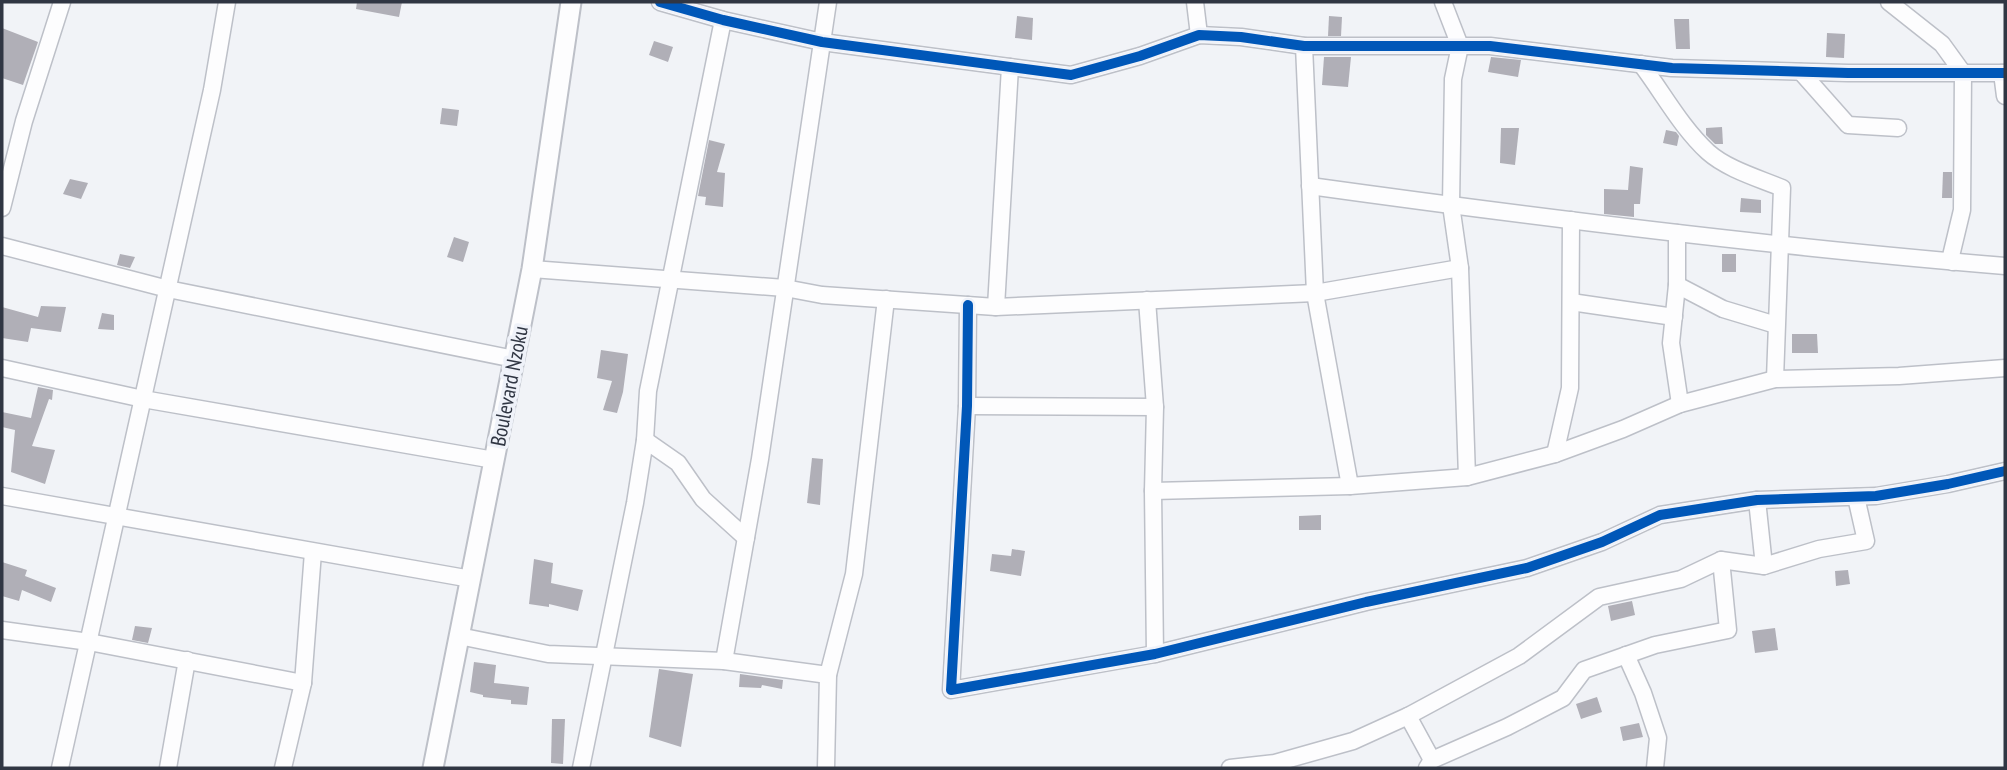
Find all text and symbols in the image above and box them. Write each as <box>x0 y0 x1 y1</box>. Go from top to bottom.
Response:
street label: Boulevard Nzoku <box>484 324 534 448</box>

